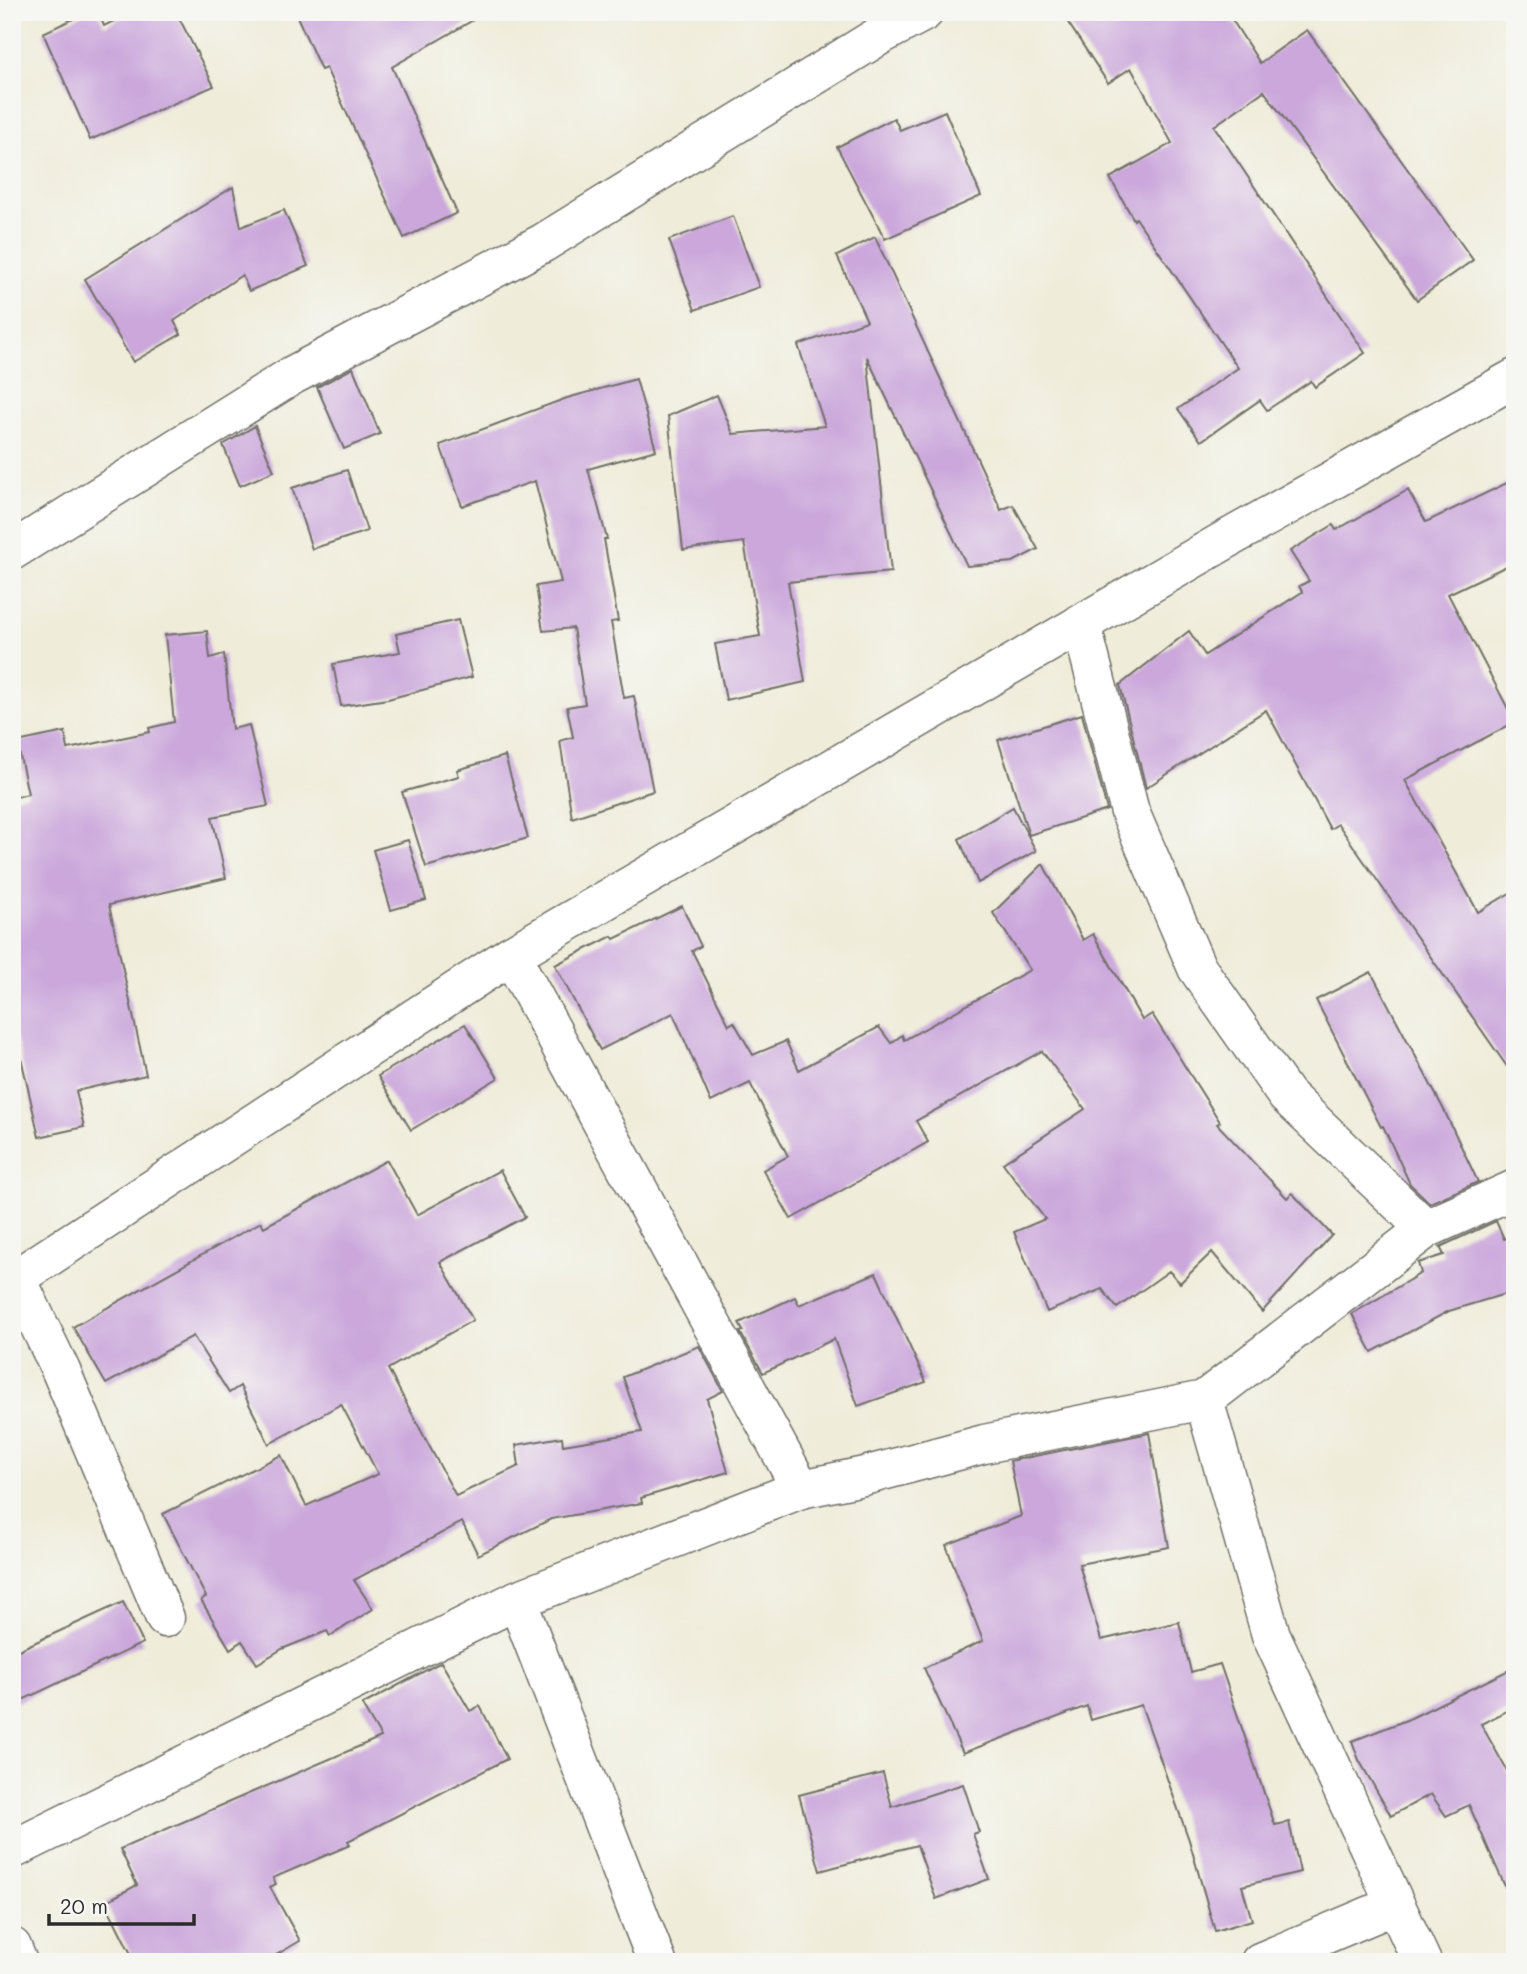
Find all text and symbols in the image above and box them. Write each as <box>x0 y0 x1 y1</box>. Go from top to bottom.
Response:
scale bar <box>49 1883 194 1927</box>
text: 20 m <box>60 1892 108 1919</box>

